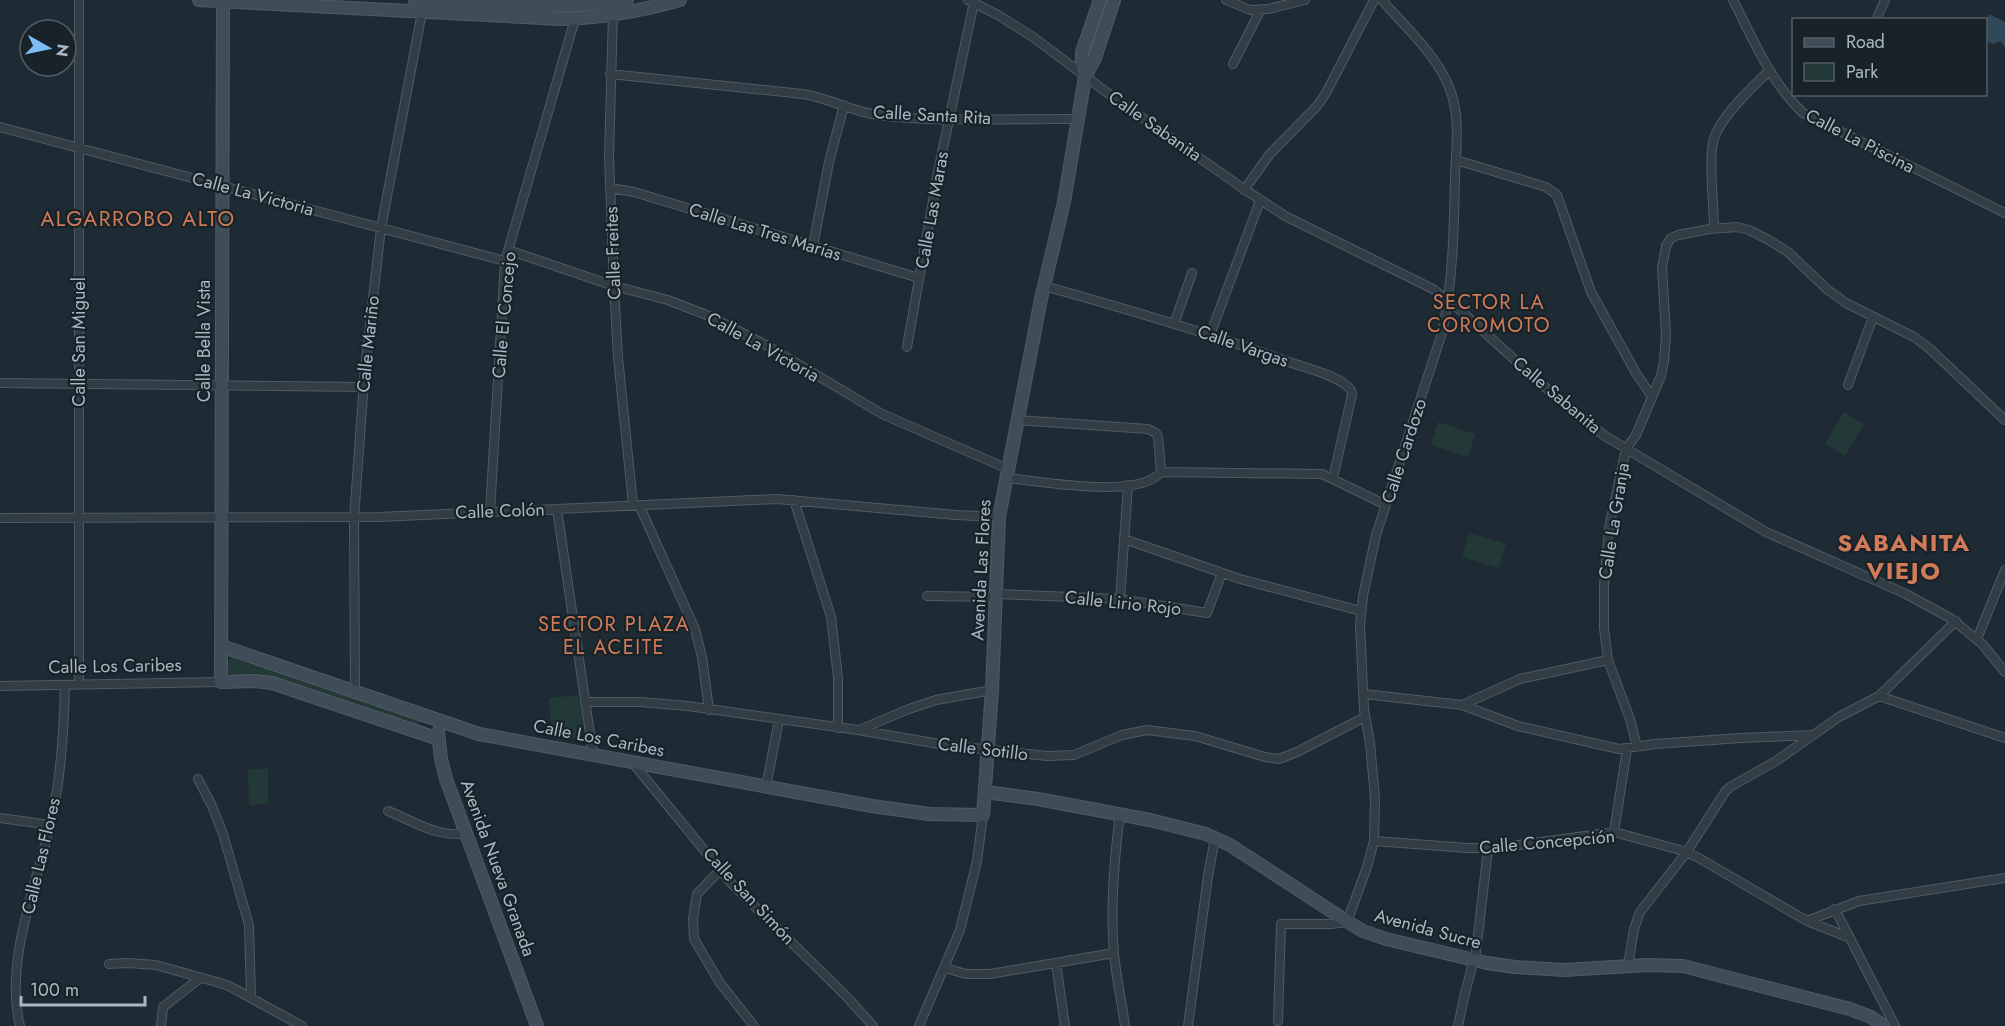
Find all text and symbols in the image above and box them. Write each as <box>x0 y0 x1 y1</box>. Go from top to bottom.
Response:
north arrow <box>18 18 78 78</box>
legend <box>1792 18 1987 96</box>
text: Road <box>1846 29 1885 55</box>
text: N <box>50 42 75 58</box>
text: Park <box>1846 59 1878 85</box>
street label: Calle Sabanita <box>1103 84 1207 168</box>
street label: Calle Santa Rita <box>872 99 992 131</box>
street label: Calle La Piscina <box>1801 102 1919 180</box>
street label: Calle Las Maras <box>909 149 955 271</box>
street label: Calle La Victoria <box>189 165 317 223</box>
street label: Calle Las Tres Marías <box>686 196 844 268</box>
district label: ALGARROBO ALTO <box>40 204 236 234</box>
street label: Calle Freites <box>598 206 628 300</box>
street label: Calle El Concejo <box>486 250 523 379</box>
street label: Calle San Miguel <box>66 277 92 407</box>
street label: Calle Bella Vista <box>191 280 217 402</box>
district label: SECTOR LA COROMOTO <box>1427 288 1551 340</box>
street label: Calle Mariño <box>350 294 386 394</box>
street label: Calle La Victoria <box>702 305 824 389</box>
street label: Calle Vargas <box>1194 318 1292 374</box>
street label: Calle Sabanita <box>1507 350 1607 440</box>
street label: Calle Cardozo <box>1375 395 1433 507</box>
street label: Calle La Granja <box>1592 461 1636 581</box>
street label: Calle Colón <box>455 496 545 526</box>
street label: Avenida Las Flores <box>964 499 998 641</box>
district label: SABANITA VIEJO <box>1837 525 1971 588</box>
street label: Calle Lirio Rojo <box>1063 584 1183 622</box>
district label: SECTOR PLAZA EL ACEITE <box>538 610 690 662</box>
street label: Calle Los Caribes <box>48 652 182 680</box>
street label: Calle Los Caribes <box>531 713 667 763</box>
street label: Calle Sotillo <box>936 731 1030 767</box>
street label: Avenida Nueva Granada <box>454 776 542 960</box>
street label: Calle Las Flores <box>15 795 67 917</box>
street label: Calle Concepción <box>1478 823 1616 861</box>
street label: Calle San Simón <box>697 841 801 951</box>
street label: Avenida Sucre <box>1372 902 1484 956</box>
scale bar <box>21 969 146 1007</box>
text: 100 m <box>30 977 79 1003</box>

